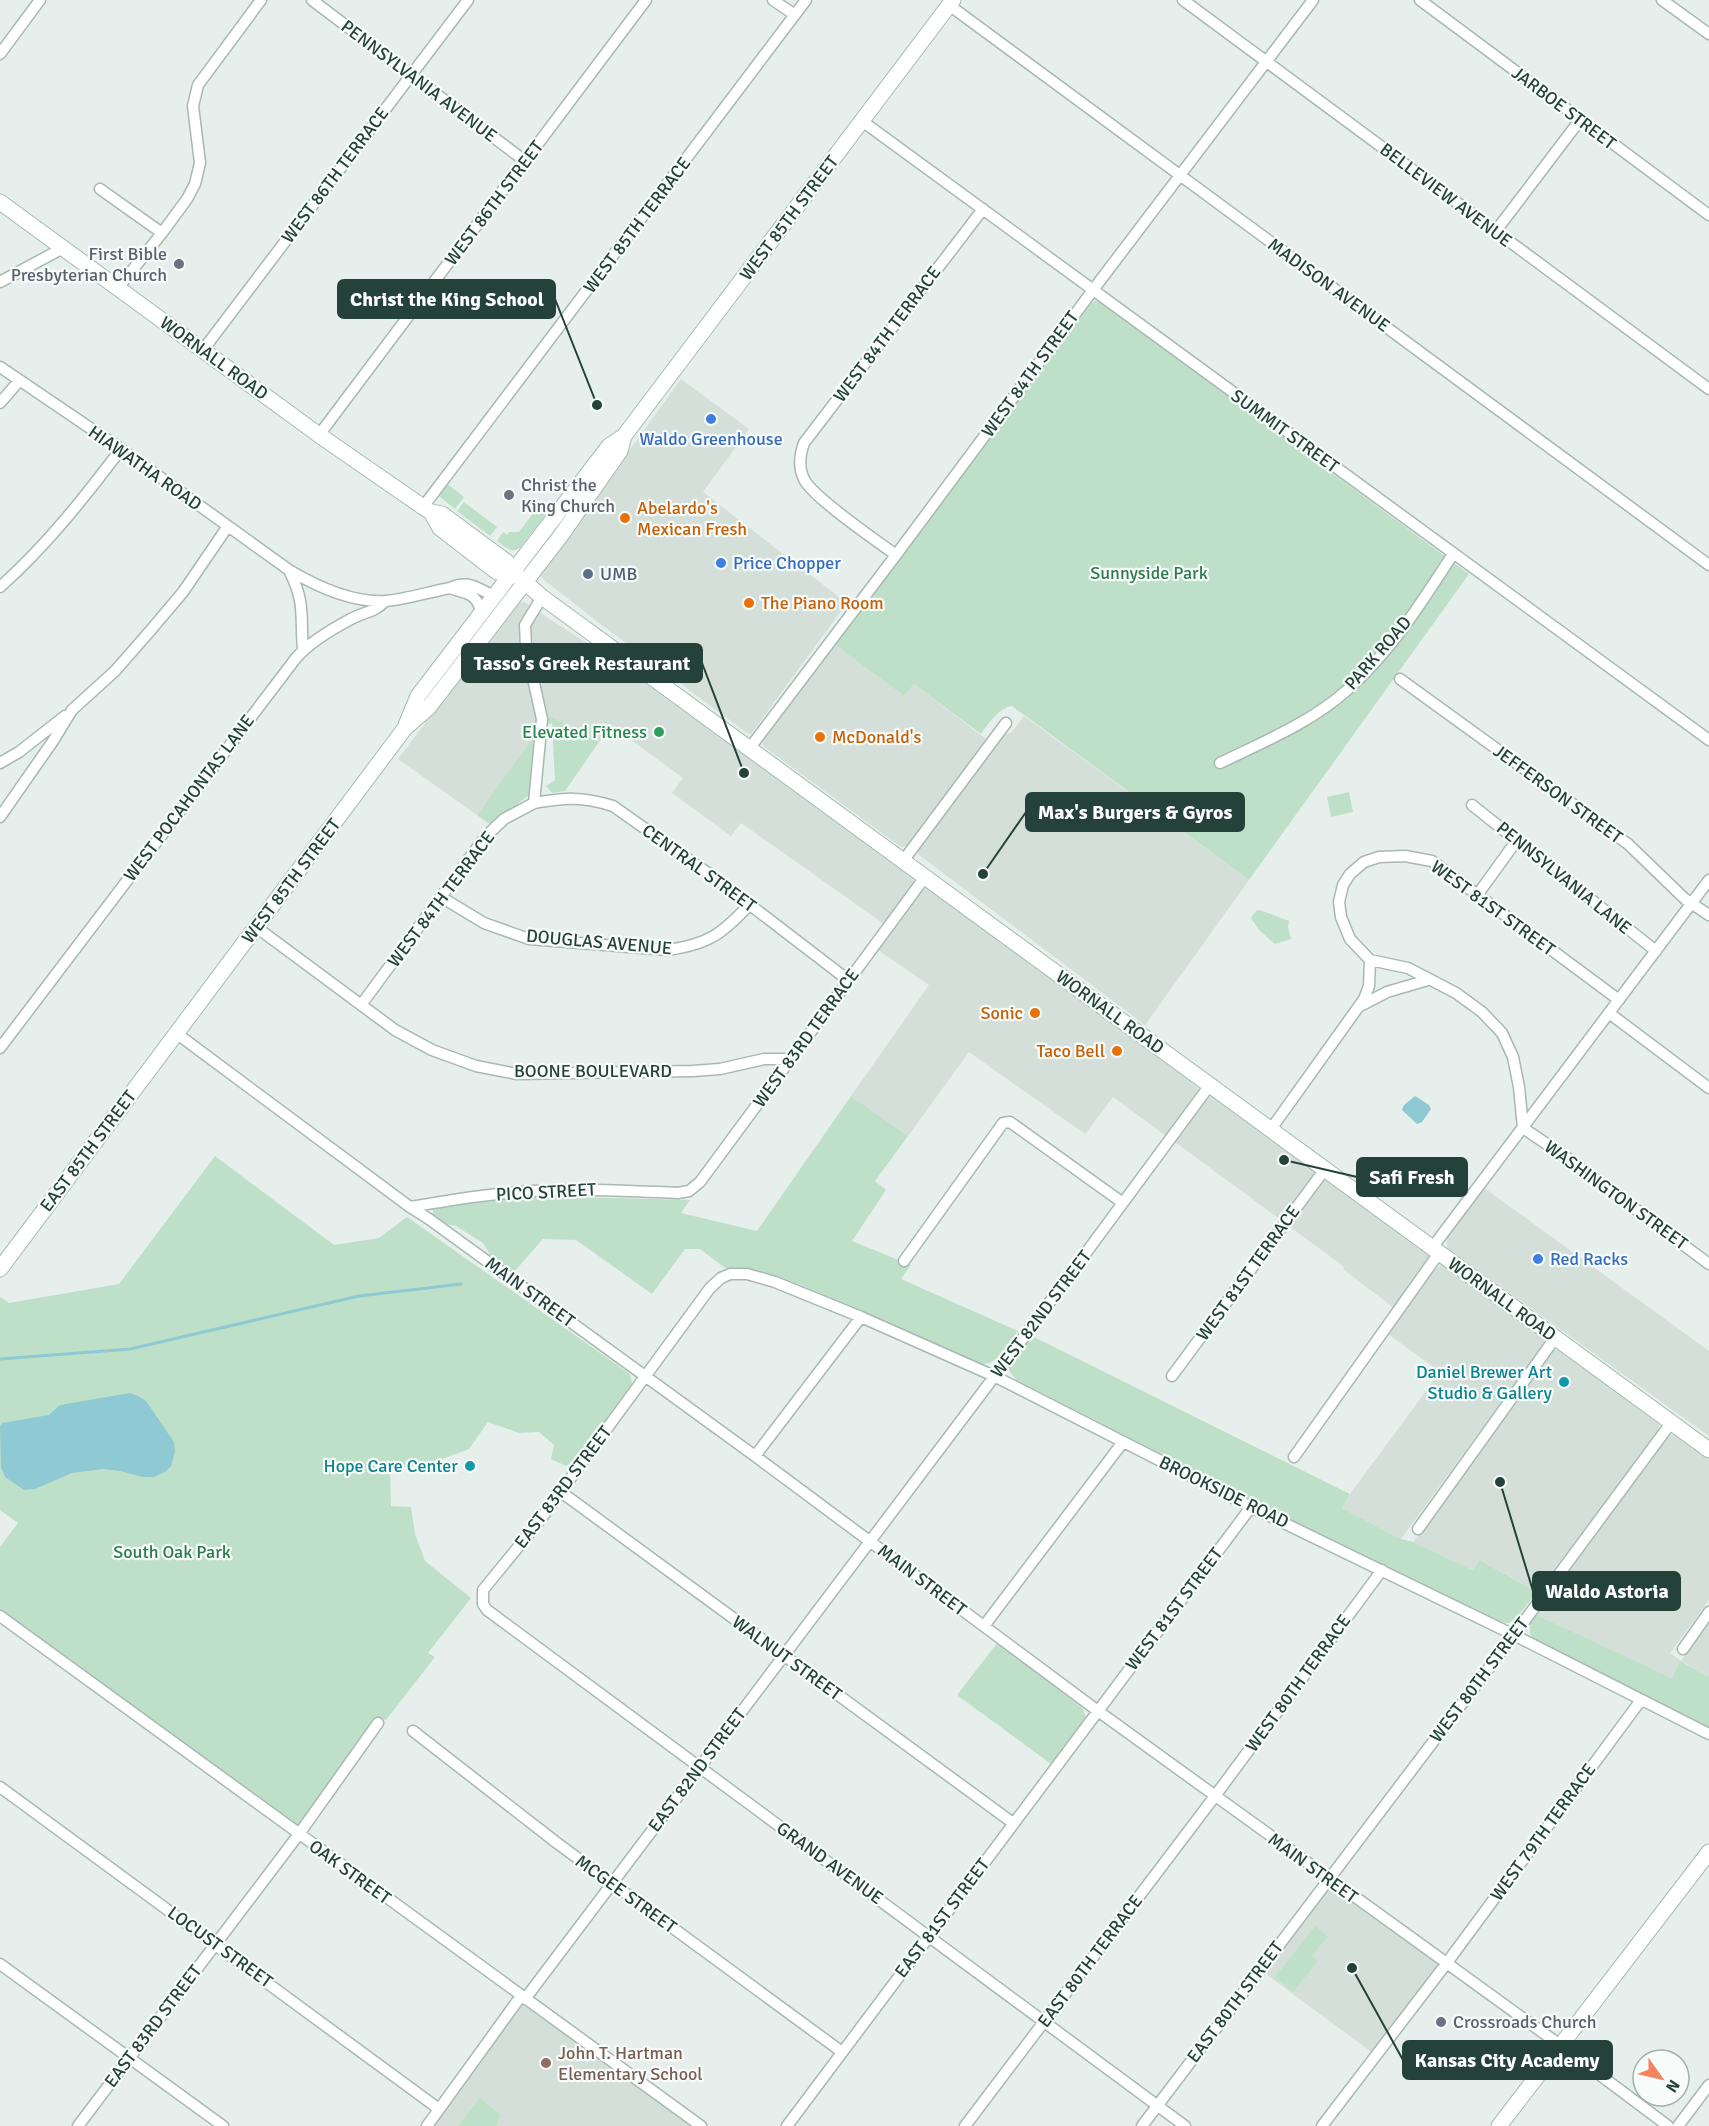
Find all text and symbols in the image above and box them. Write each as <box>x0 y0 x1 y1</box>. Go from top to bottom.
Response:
street label: PENNSYLVANIA AVENUE <box>337 15 501 147</box>
street label: JARBOE STREET <box>1508 62 1621 154</box>
street label: WEST 86TH TERRACE <box>277 103 393 247</box>
street label: WEST 86TH STREET <box>440 136 548 270</box>
street label: BELLEVIEW AVENUE <box>1376 138 1516 252</box>
street label: WEST 85TH STREET <box>735 151 843 285</box>
street label: WEST 85TH TERRACE <box>579 153 695 297</box>
street label: MADISON AVENUE <box>1264 233 1394 337</box>
place label: First Bible Presbyterian Church <box>11 243 167 286</box>
marker: First Bible Presbyterian Church <box>172 257 186 271</box>
street label: WEST 84TH TERRACE <box>829 262 945 406</box>
callout: Christ the King School <box>338 280 555 318</box>
text: Christ the King School <box>350 287 544 312</box>
street label: WEST 84TH STREET <box>977 306 1083 441</box>
street label: WORNALL ROAD <box>156 311 272 405</box>
street label: SUMMIT STREET <box>1227 385 1343 477</box>
marker: Waldo Greenhouse <box>704 412 718 426</box>
street label: HIAWATHA ROAD <box>84 421 206 515</box>
place label: Waldo Greenhouse <box>639 428 783 450</box>
place label: Christ the King Church <box>521 474 615 517</box>
marker: Christ the King Church <box>502 488 516 502</box>
place label: Abelardo's Mexican Fresh <box>637 497 747 540</box>
marker: Abelardo's Mexican Fresh <box>618 511 632 525</box>
place label: Price Chopper <box>733 552 841 574</box>
marker: Price Chopper <box>714 556 728 570</box>
park label: Sunnyside Park <box>1090 562 1208 584</box>
place label: UMB <box>600 563 638 585</box>
marker: UMB <box>581 567 595 581</box>
place label: The Piano Room <box>761 592 884 614</box>
marker: The Piano Room <box>742 596 756 610</box>
street label: PARK ROAD <box>1340 612 1416 694</box>
callout: Tasso's Greek Restaurant <box>462 644 702 682</box>
text: Tasso's Greek Restaurant <box>474 651 691 676</box>
street label: WEST POCAHONTAS LANE <box>119 710 259 886</box>
place label: Elevated Fitness <box>522 721 647 743</box>
marker: Elevated Fitness <box>652 725 666 739</box>
place label: McDonald's <box>832 726 921 748</box>
marker: McDonald's <box>813 730 827 744</box>
street label: JEFFERSON STREET <box>1489 740 1627 848</box>
callout: Max's Burgers & Gyros <box>1026 793 1244 831</box>
text: Max's Burgers & Gyros <box>1038 800 1232 825</box>
street label: WEST 85TH STREET <box>237 814 345 948</box>
street label: PENNSYLVANIA LANE <box>1492 817 1636 939</box>
street label: CENTRAL STREET <box>638 819 760 917</box>
street label: WEST 84TH TERRACE <box>383 827 499 971</box>
street label: WEST 81ST STREET <box>1427 856 1559 960</box>
street label: DOUGLAS AVENUE <box>525 925 673 959</box>
street label: WEST 83RD TERRACE <box>748 964 864 1112</box>
street label: WORNALL ROAD <box>1052 965 1168 1059</box>
place label: Sonic <box>980 1002 1023 1024</box>
marker: Sonic <box>1028 1006 1042 1020</box>
place label: Taco Bell <box>1036 1040 1105 1062</box>
marker: Taco Bell <box>1110 1044 1124 1058</box>
street label: BOONE BOULEVARD <box>514 1060 672 1082</box>
street label: EAST 85TH STREET <box>35 1086 141 1216</box>
street label: WASHINGTON STREET <box>1540 1136 1692 1254</box>
callout: Safi Fresh <box>1357 1158 1467 1196</box>
text: Safi Fresh <box>1369 1165 1455 1190</box>
street label: PICO STREET <box>495 1178 597 1206</box>
street label: WEST 81ST TERRACE <box>1191 1201 1305 1345</box>
street label: WEST 82ND STREET <box>986 1246 1096 1382</box>
place label: Red Racks <box>1550 1248 1628 1270</box>
street label: MAIN STREET <box>481 1252 579 1332</box>
street label: WORNALL ROAD <box>1444 1252 1560 1346</box>
marker: Red Racks <box>1531 1252 1545 1266</box>
place label: Daniel Brewer Art Studio & Gallery <box>1416 1361 1553 1404</box>
marker: Daniel Brewer Art Studio & Gallery <box>1557 1375 1571 1389</box>
street label: EAST 83RD STREET <box>510 1421 616 1553</box>
street label: BROOKSIDE ROAD <box>1155 1451 1293 1533</box>
place label: Hope Care Center <box>324 1455 458 1477</box>
marker: Hope Care Center <box>463 1459 477 1473</box>
street label: MAIN STREET <box>873 1539 971 1621</box>
park label: South Oak Park <box>113 1541 231 1563</box>
street label: WEST 81ST STREET <box>1121 1543 1227 1675</box>
callout: Waldo Astoria <box>1533 1572 1680 1610</box>
text: Waldo Astoria <box>1545 1579 1669 1604</box>
street label: WEST 80TH TERRACE <box>1241 1610 1355 1756</box>
street label: WALNUT STREET <box>728 1611 846 1705</box>
street label: WEST 80TH STREET <box>1425 1613 1533 1747</box>
street label: EAST 82ND STREET <box>643 1704 751 1836</box>
street label: WEST 79TH TERRACE <box>1486 1759 1600 1905</box>
street label: GRAND AVENUE <box>772 1817 888 1909</box>
street label: MAIN STREET <box>1264 1828 1362 1908</box>
street label: OAK STREET <box>305 1835 395 1909</box>
street label: MCGEE STREET <box>571 1850 681 1938</box>
street label: EAST 81ST STREET <box>890 1854 994 1982</box>
street label: EAST 80TH TERRACE <box>1033 1890 1147 2032</box>
street label: LOCUST STREET <box>163 1902 277 1993</box>
street label: EAST 80TH STREET <box>1182 1937 1288 2067</box>
street label: EAST 83RD STREET <box>100 1960 206 2092</box>
place label: Crossroads Church <box>1453 2011 1596 2033</box>
marker: Crossroads Church <box>1434 2015 1448 2029</box>
callout: Kansas City Academy <box>1403 2041 1612 2079</box>
place label: John T. Hartman Elementary School <box>558 2042 703 2085</box>
text: Kansas City Academy <box>1415 2048 1599 2073</box>
north arrow <box>1631 2048 1691 2108</box>
marker: John T. Hartman Elementary School <box>539 2056 553 2070</box>
text: N <box>1661 2076 1684 2096</box>

